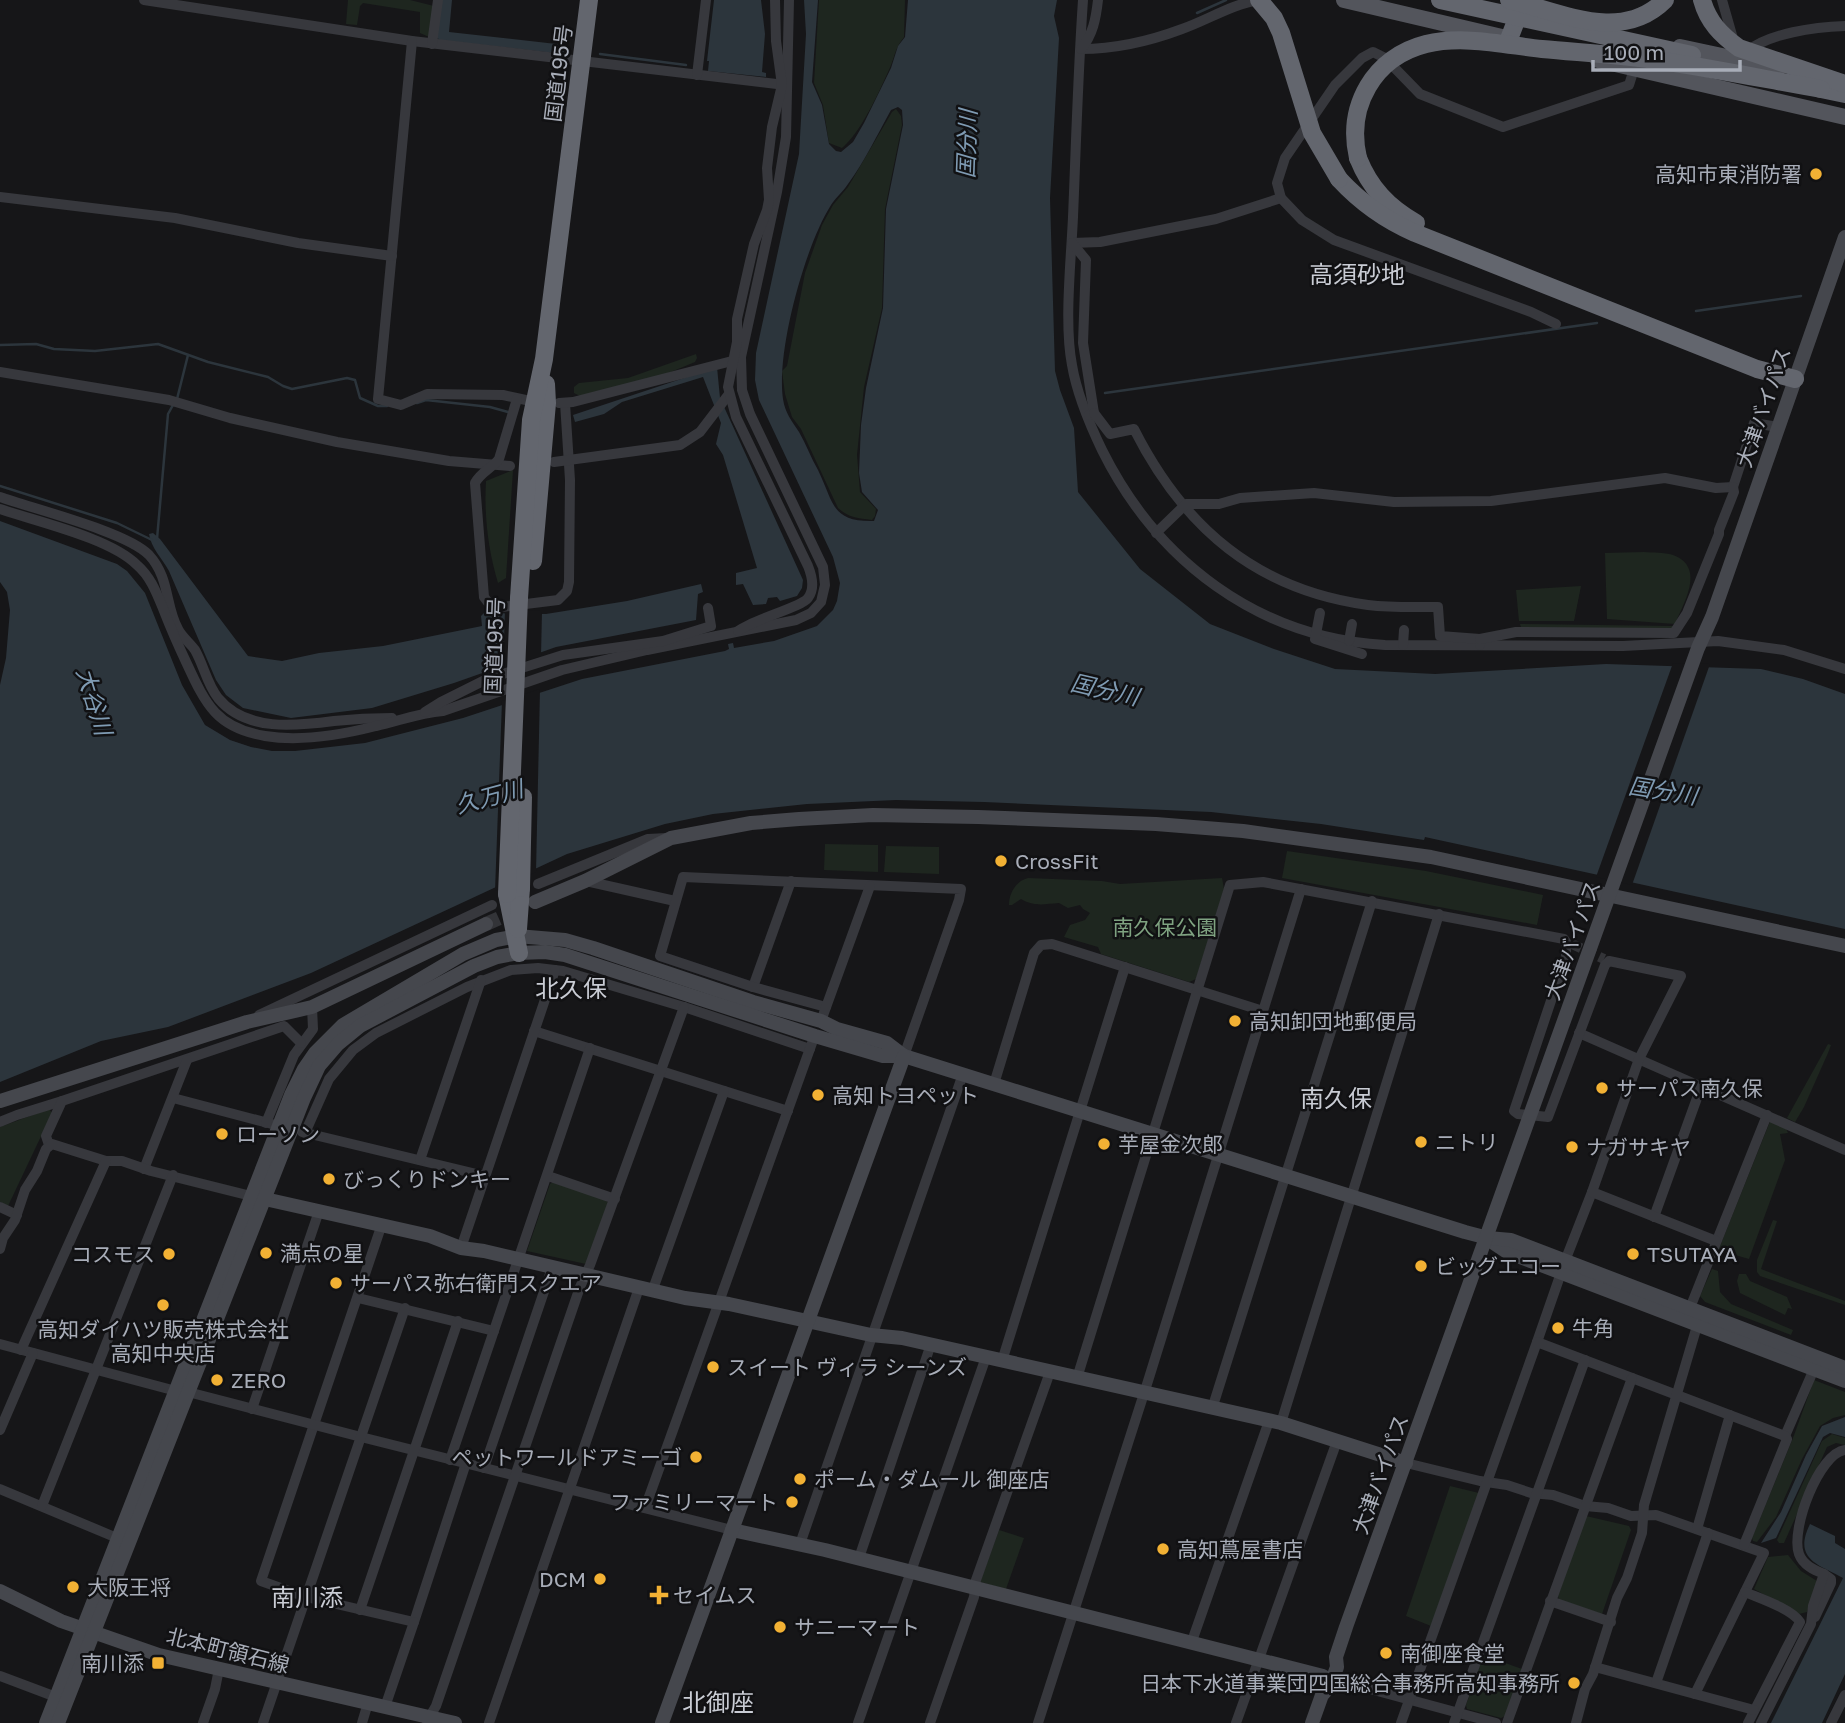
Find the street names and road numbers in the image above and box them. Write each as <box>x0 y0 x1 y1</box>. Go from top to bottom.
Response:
street label: 国道195号 <box>539 23 577 123</box>
street label: 大津バイパス <box>1730 343 1796 471</box>
street label: 国道195号 <box>479 597 509 695</box>
street label: 大津バイパス <box>1538 877 1606 1003</box>
street label: 大津バイパス <box>1346 1411 1414 1537</box>
street label: 北本町領石線 <box>164 1622 292 1678</box>

